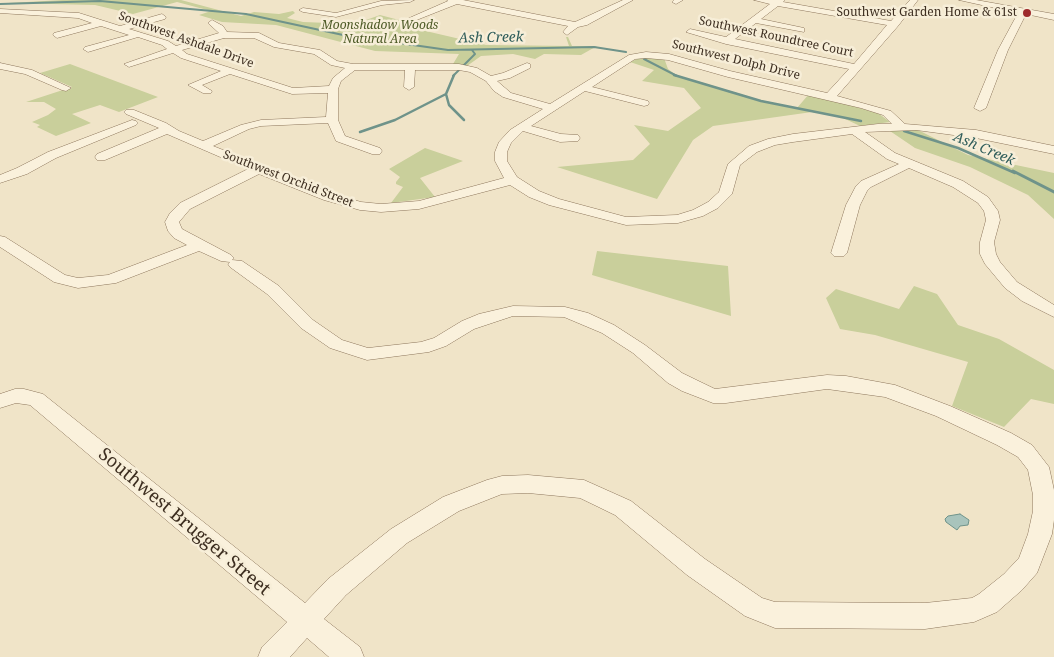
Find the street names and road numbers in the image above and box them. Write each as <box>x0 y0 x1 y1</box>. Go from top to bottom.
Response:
street label: Southwest Ashdale Drive <box>116 9 256 71</box>
street label: Southwest Roundtree Court <box>697 14 855 60</box>
street label: Southwest Dolph Drive <box>670 37 802 83</box>
street label: Southwest Orchid Street <box>221 147 355 211</box>
street label: Southwest Brugger Street <box>94 444 274 600</box>

